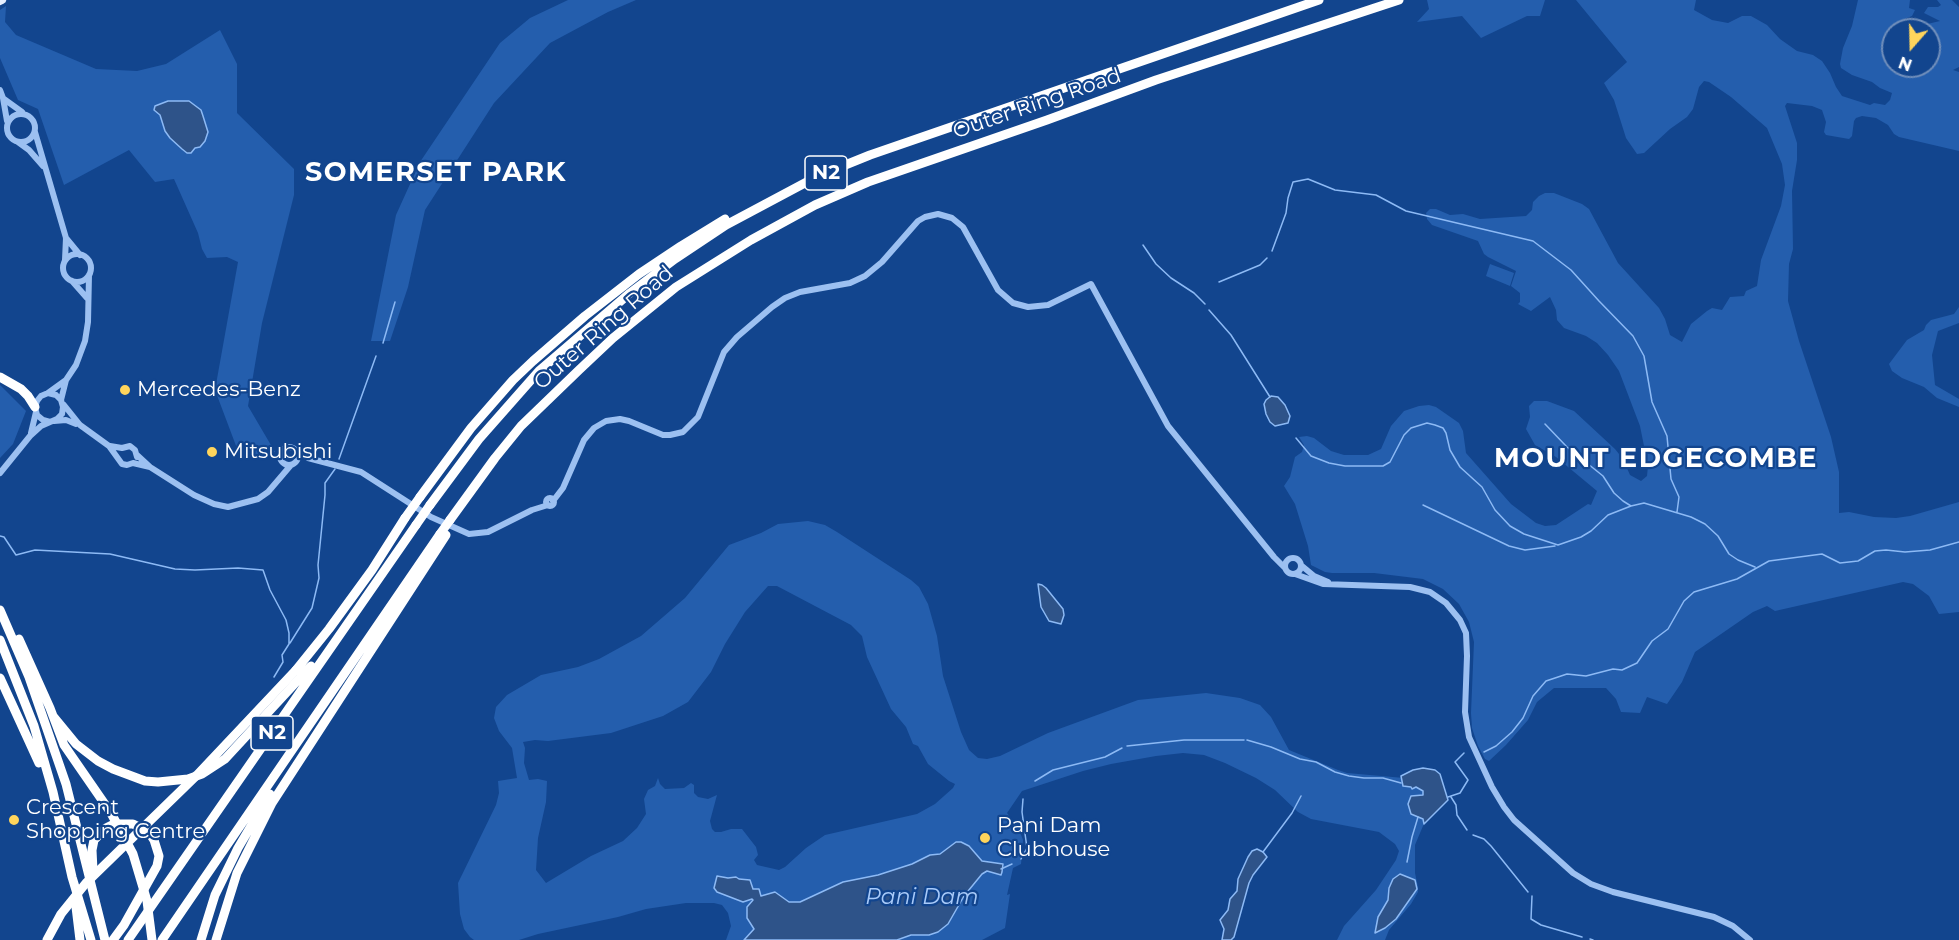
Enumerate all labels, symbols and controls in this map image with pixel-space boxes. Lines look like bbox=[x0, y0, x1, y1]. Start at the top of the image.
north arrow bbox=[1881, 18, 1941, 78]
text: N bbox=[1896, 52, 1915, 75]
street label: Outer Ring Road bbox=[950, 63, 1124, 145]
road number: N2 bbox=[805, 156, 847, 190]
district label: SOMERSET PARK bbox=[305, 157, 567, 189]
street label: Outer Ring Road bbox=[529, 261, 679, 395]
place label: Mercedes-Benz bbox=[137, 377, 301, 403]
marker: Mercedes-Benz bbox=[118, 383, 132, 397]
place label: Mitsubishi bbox=[224, 439, 332, 465]
district label: MOUNT EDGECOMBE bbox=[1494, 443, 1818, 475]
marker: Mitsubishi bbox=[205, 445, 219, 459]
road number: N2 bbox=[251, 716, 293, 750]
place label: Crescent Shopping Centre bbox=[26, 795, 205, 845]
marker: Crescent Shopping Centre bbox=[7, 813, 21, 827]
place label: Pani Dam Clubhouse bbox=[997, 813, 1110, 863]
marker: Pani Dam Clubhouse bbox=[978, 831, 992, 845]
water label: Pani Dam bbox=[865, 885, 979, 911]

